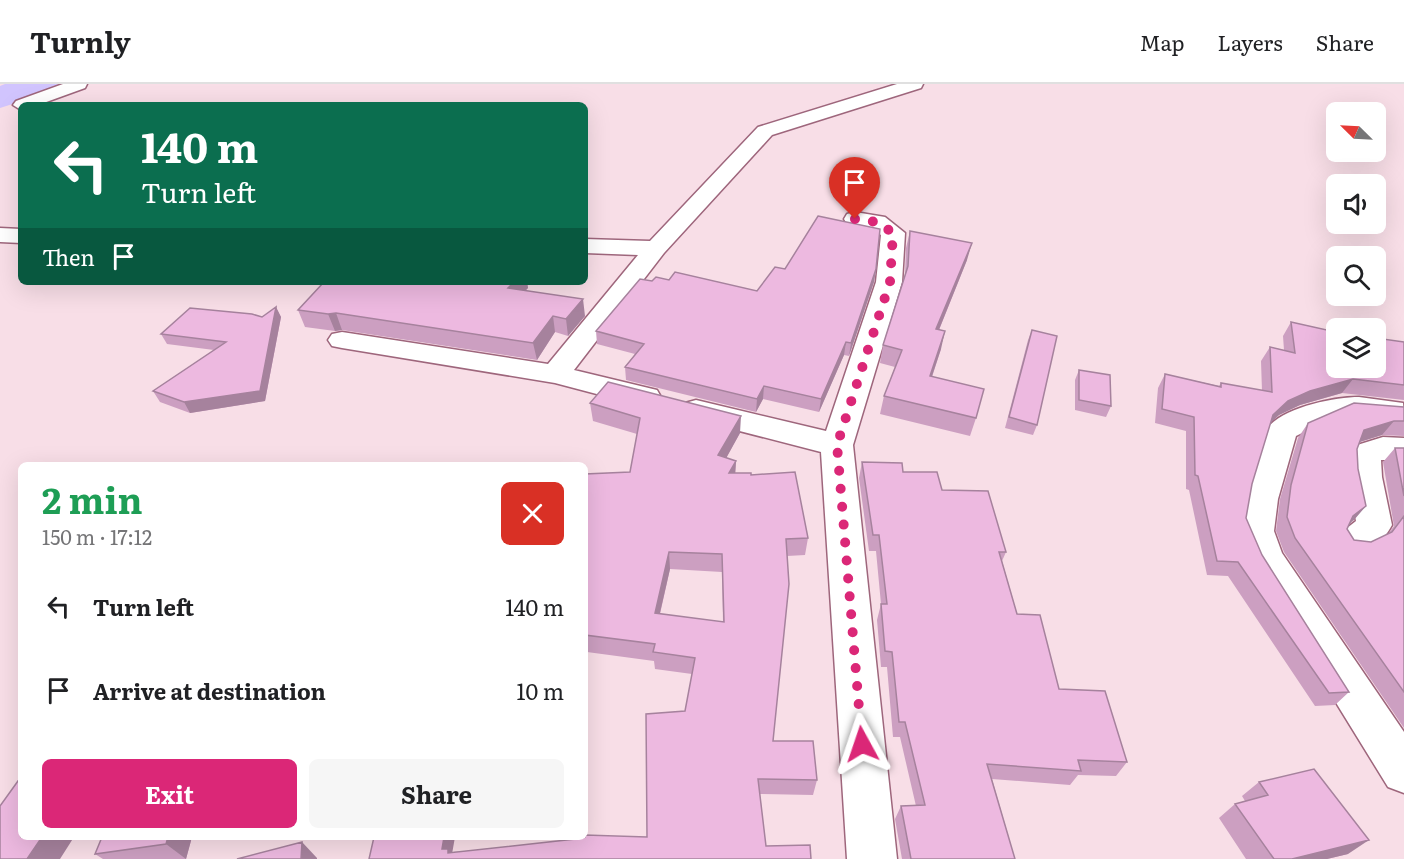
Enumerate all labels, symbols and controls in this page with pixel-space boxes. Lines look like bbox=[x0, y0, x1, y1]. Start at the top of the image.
text: Turnly bbox=[30, 20, 131, 62]
text: Map bbox=[1140, 26, 1185, 57]
text: Layers bbox=[1218, 26, 1283, 57]
text: Share bbox=[1316, 26, 1374, 57]
north arrow bbox=[1326, 102, 1386, 162]
map controls bbox=[1326, 102, 1386, 378]
text: 140 m bbox=[141, 114, 258, 176]
icon: left bbox=[42, 126, 120, 204]
pin bbox=[829, 157, 880, 219]
icon: arrive bbox=[838, 166, 871, 199]
text: Turn left bbox=[141, 171, 256, 211]
button: sound bbox=[1326, 174, 1386, 234]
text: Then bbox=[42, 240, 95, 273]
icon: arrive bbox=[107, 240, 140, 273]
button: search bbox=[1326, 246, 1386, 306]
button: layers bbox=[1326, 318, 1386, 378]
text: 2 min bbox=[42, 472, 143, 525]
button: close bbox=[501, 482, 564, 545]
text: 150 m · 17:12 bbox=[42, 521, 152, 551]
icon: left bbox=[42, 590, 75, 623]
text: Turn left bbox=[93, 590, 194, 623]
text: 140 m bbox=[505, 590, 564, 623]
icon: arrive bbox=[42, 674, 75, 707]
text: Arrive at destination bbox=[93, 674, 326, 707]
text: 10 m bbox=[517, 674, 564, 707]
position arrow bbox=[830, 712, 894, 776]
button: Exit bbox=[42, 759, 297, 828]
button: Share bbox=[309, 759, 564, 828]

